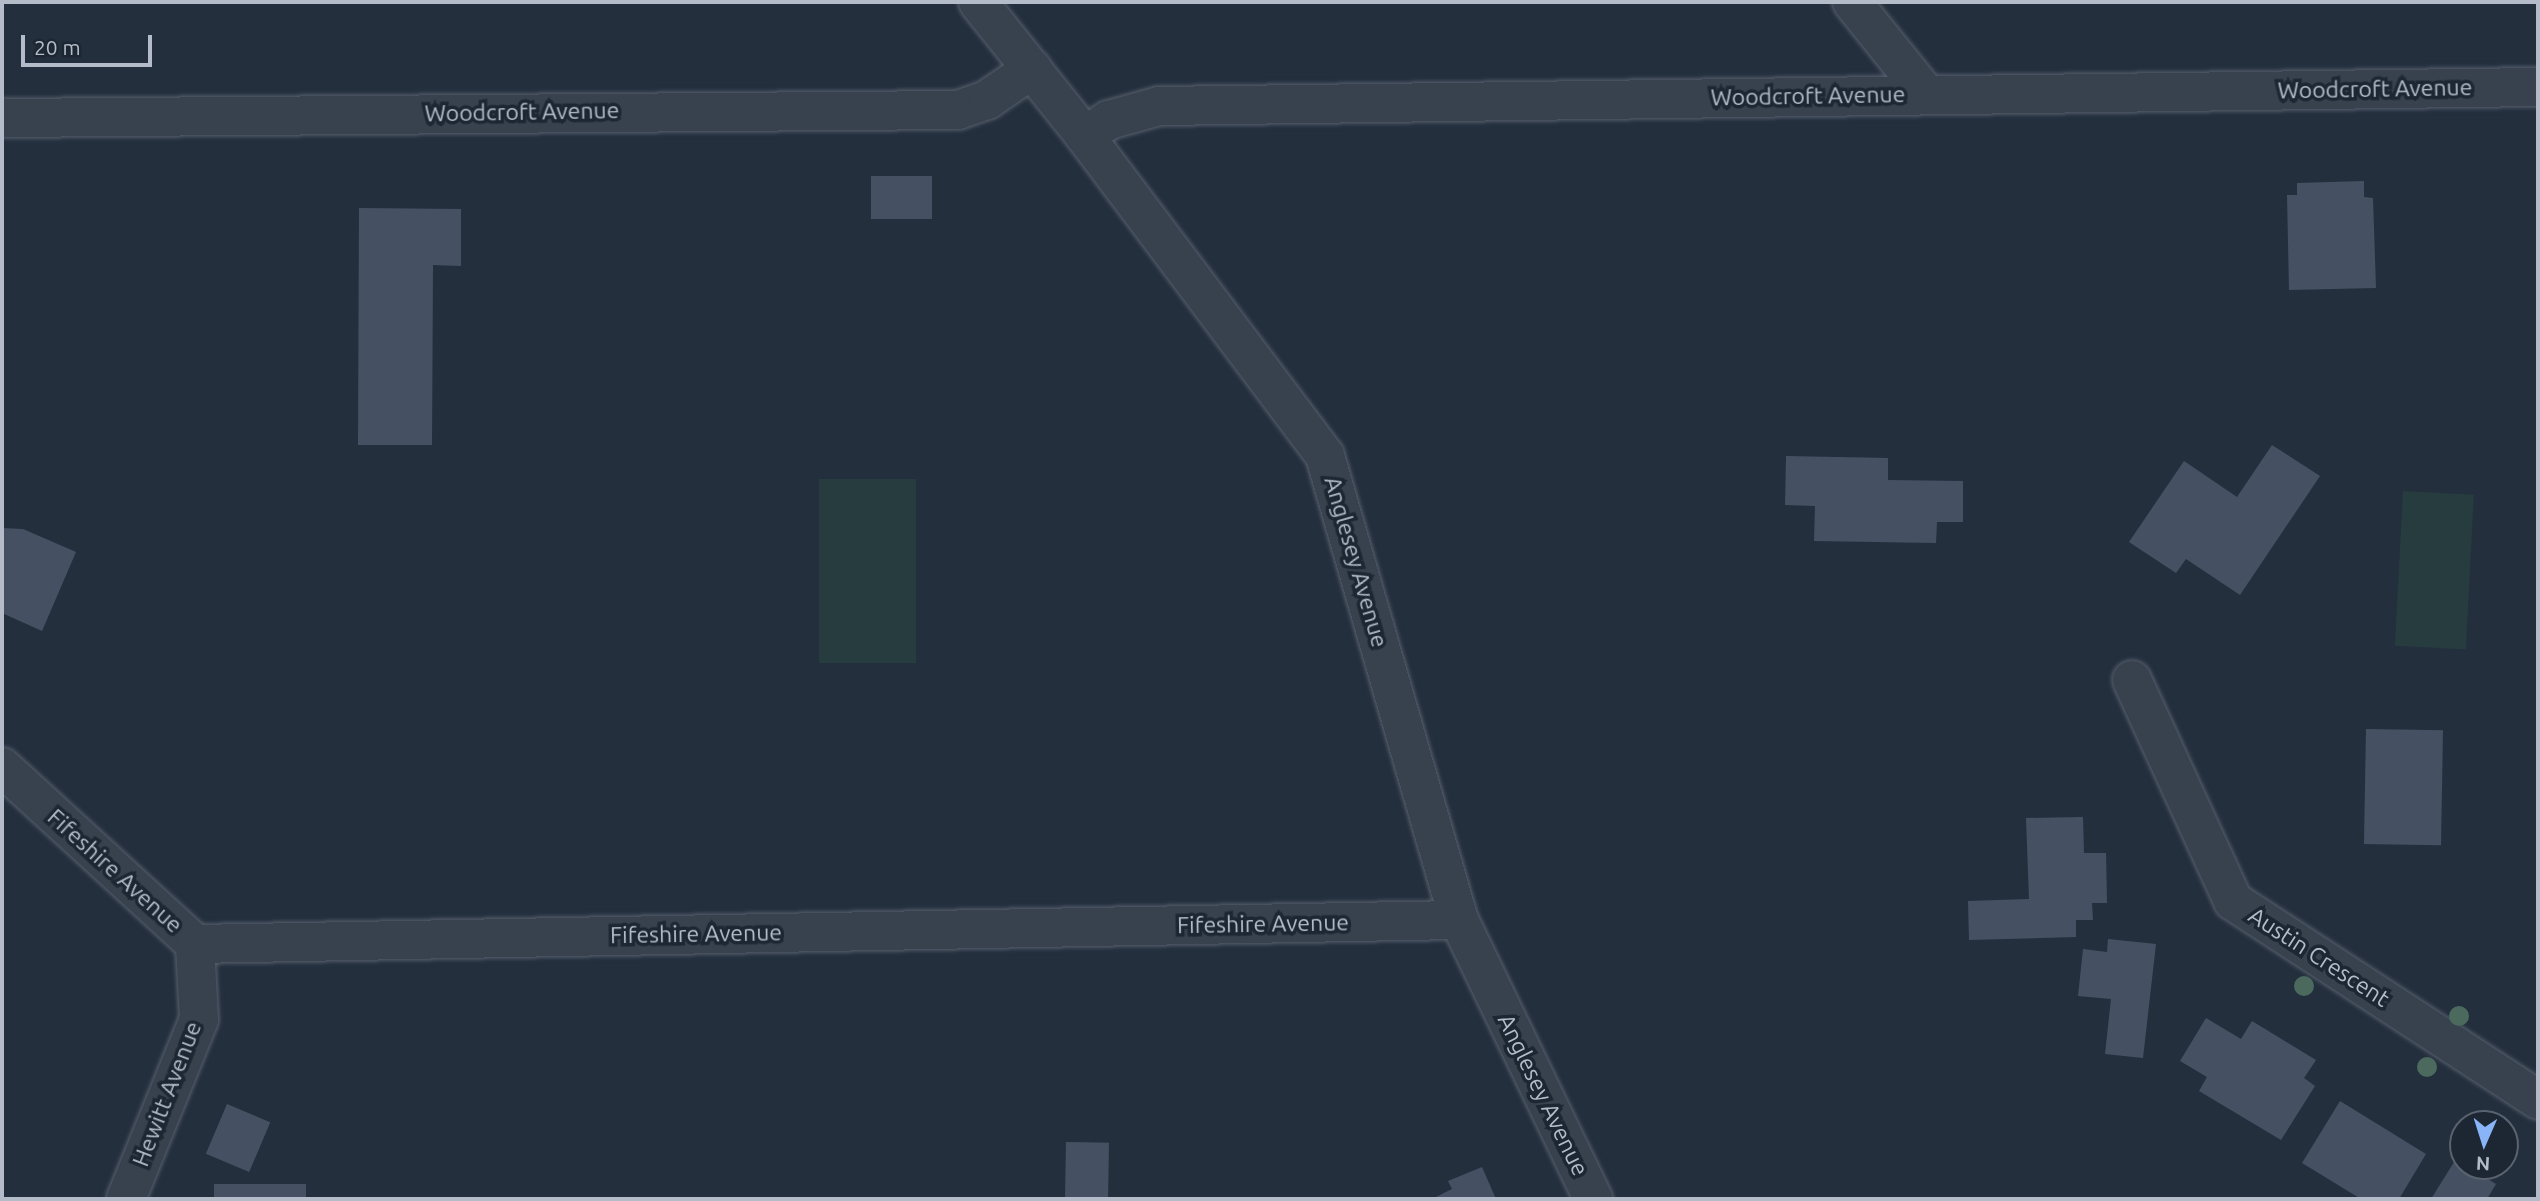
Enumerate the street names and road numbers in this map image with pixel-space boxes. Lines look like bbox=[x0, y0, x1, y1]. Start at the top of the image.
street label: Woodcroft Avenue bbox=[2277, 74, 2473, 104]
street label: Woodcroft Avenue bbox=[1710, 81, 1906, 111]
street label: Woodcroft Avenue bbox=[424, 97, 620, 127]
street label: Anglesey Avenue bbox=[1318, 473, 1394, 651]
street label: Fifeshire Avenue bbox=[42, 803, 188, 939]
street label: Austin Crescent bbox=[2244, 901, 2394, 1013]
street label: Fifeshire Avenue bbox=[1177, 909, 1349, 939]
street label: Fifeshire Avenue bbox=[610, 919, 782, 949]
street label: Anglesey Avenue bbox=[1492, 1010, 1594, 1180]
street label: Hewitt Avenue bbox=[127, 1018, 207, 1170]

